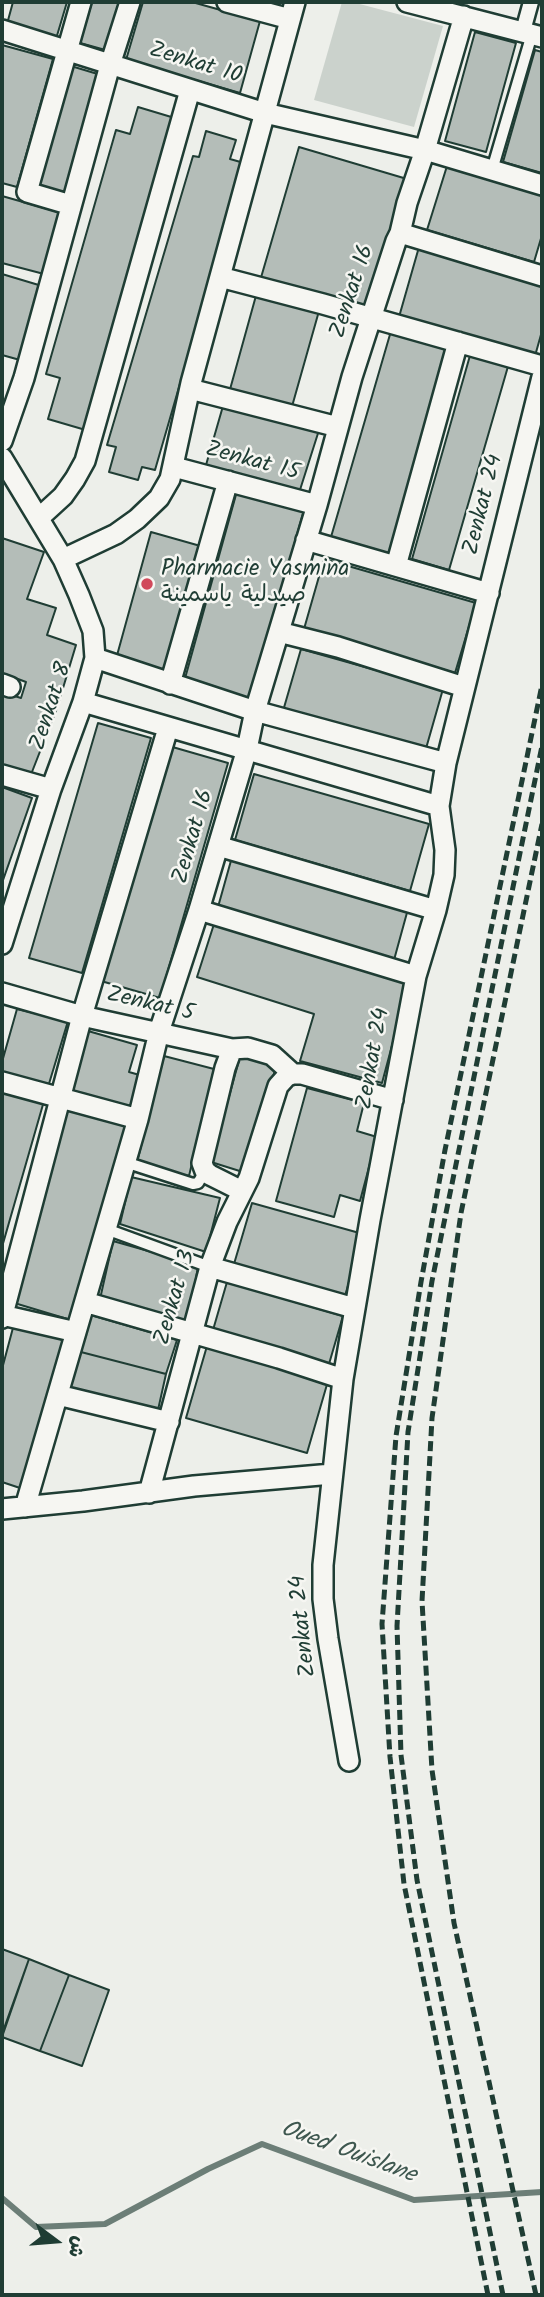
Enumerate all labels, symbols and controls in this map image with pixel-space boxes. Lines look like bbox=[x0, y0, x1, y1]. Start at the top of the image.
street label: Zenkat 10 bbox=[145, 38, 245, 92]
street label: Zenkat 16 bbox=[326, 242, 382, 342]
street label: Zenkat 15 bbox=[202, 437, 302, 489]
street label: Zenkat 24 bbox=[459, 452, 511, 558]
place label: Pharmacie Yasmina صيدلية ياسمينة bbox=[161, 557, 349, 611]
marker: Pharmacie Yasmina صيدلية ياسمينة bbox=[139, 576, 155, 592]
street label: Zenkat 8 bbox=[26, 660, 80, 754]
street label: Zenkat 16 bbox=[168, 787, 222, 887]
street label: Zenkat 5 bbox=[104, 983, 196, 1029]
street label: Zenkat 24 bbox=[353, 1006, 397, 1112]
street label: Zenkat 13 bbox=[150, 1248, 204, 1348]
street label: Zenkat 24 bbox=[286, 1574, 324, 1678]
water label: Oued Ouislane bbox=[277, 2116, 419, 2192]
north arrow bbox=[21, 2206, 91, 2276]
text: ش bbox=[59, 2233, 93, 2261]

